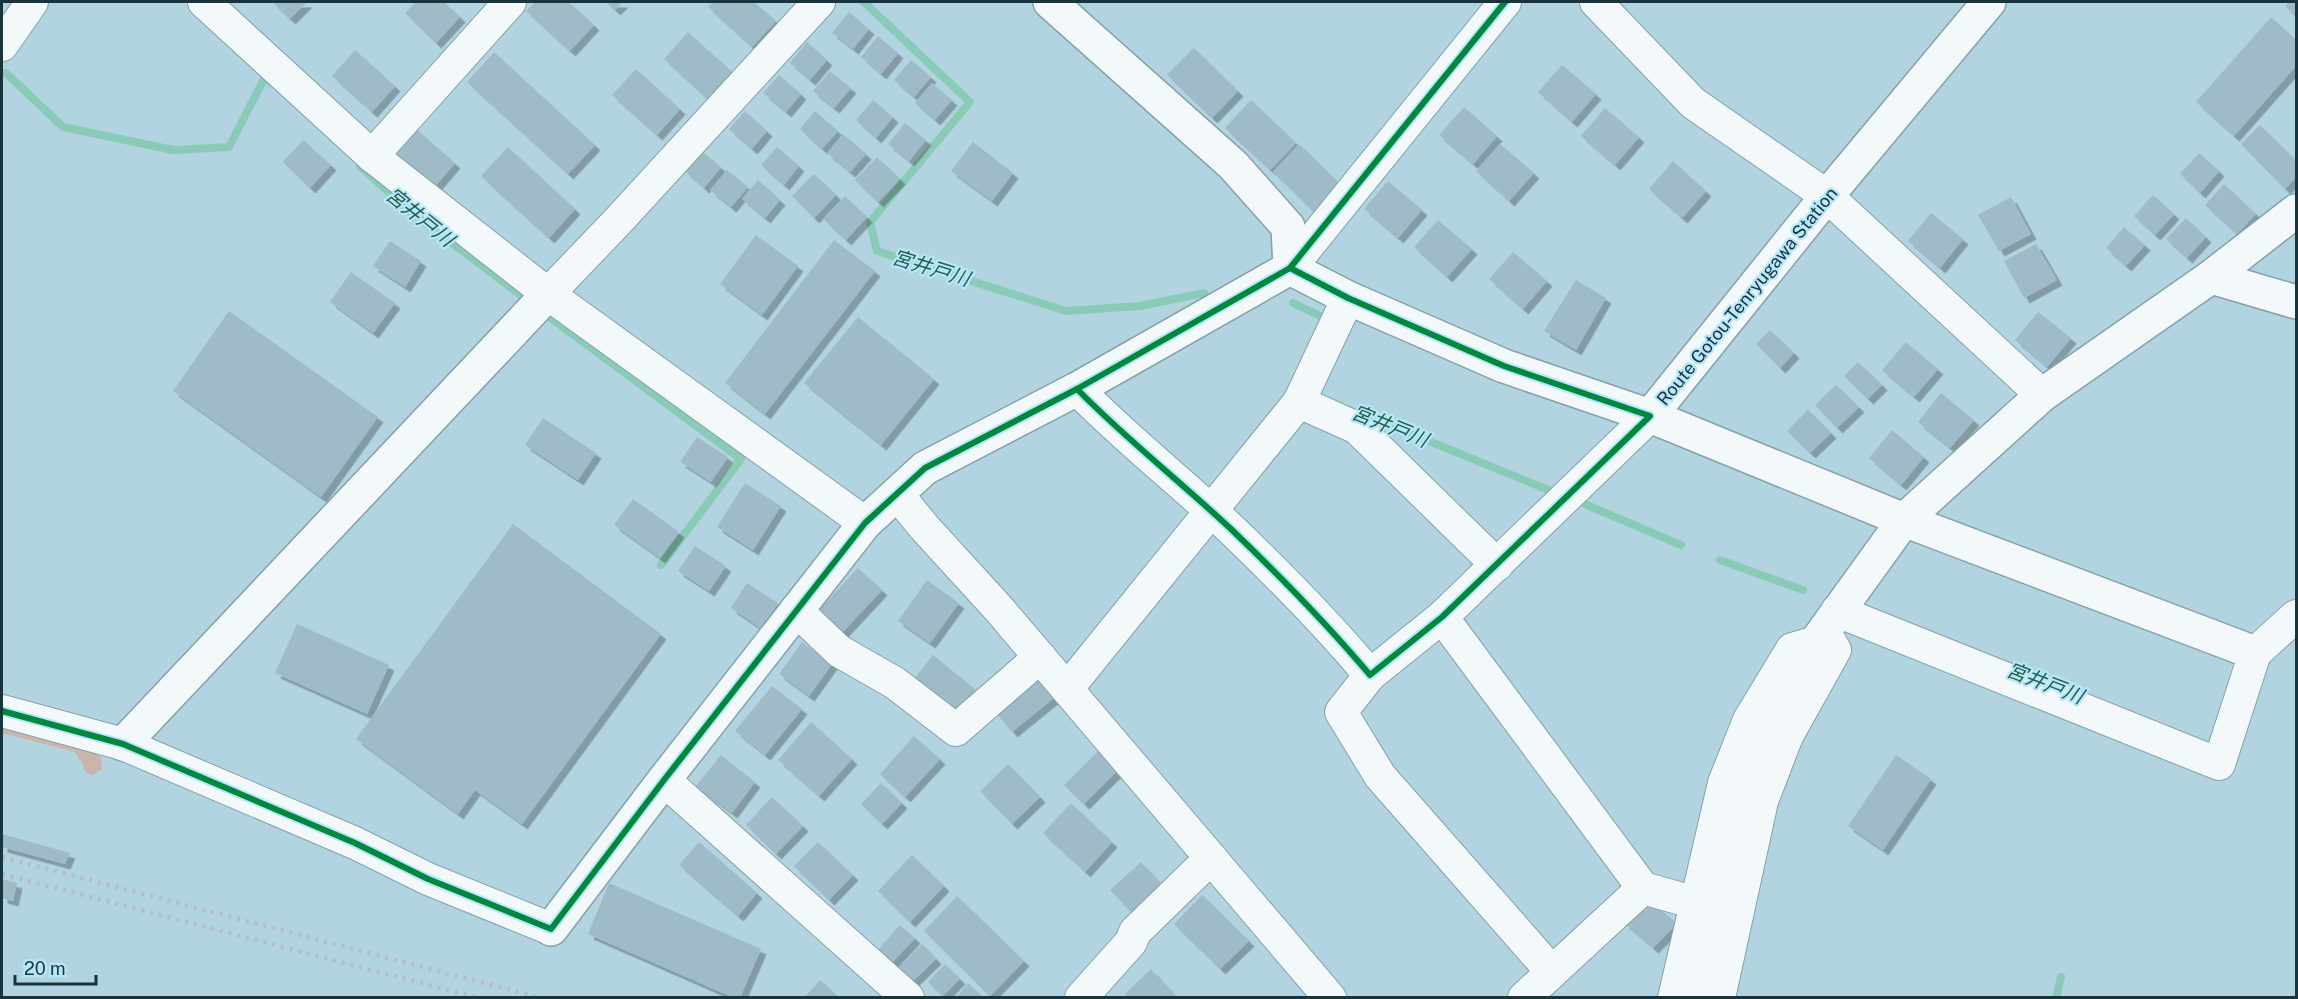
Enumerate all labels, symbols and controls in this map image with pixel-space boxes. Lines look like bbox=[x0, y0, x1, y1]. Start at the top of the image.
water label: 宮井戸川 bbox=[381, 183, 460, 253]
street label: Route Gotou-Tenryugawa Station bbox=[1652, 183, 1842, 409]
water label: 宮井戸川 bbox=[889, 245, 975, 292]
water label: 宮井戸川 bbox=[1348, 400, 1433, 453]
water label: 宮井戸川 bbox=[2003, 657, 2089, 709]
scale bar bbox=[15, 948, 96, 986]
text: 20 m bbox=[24, 958, 66, 979]

